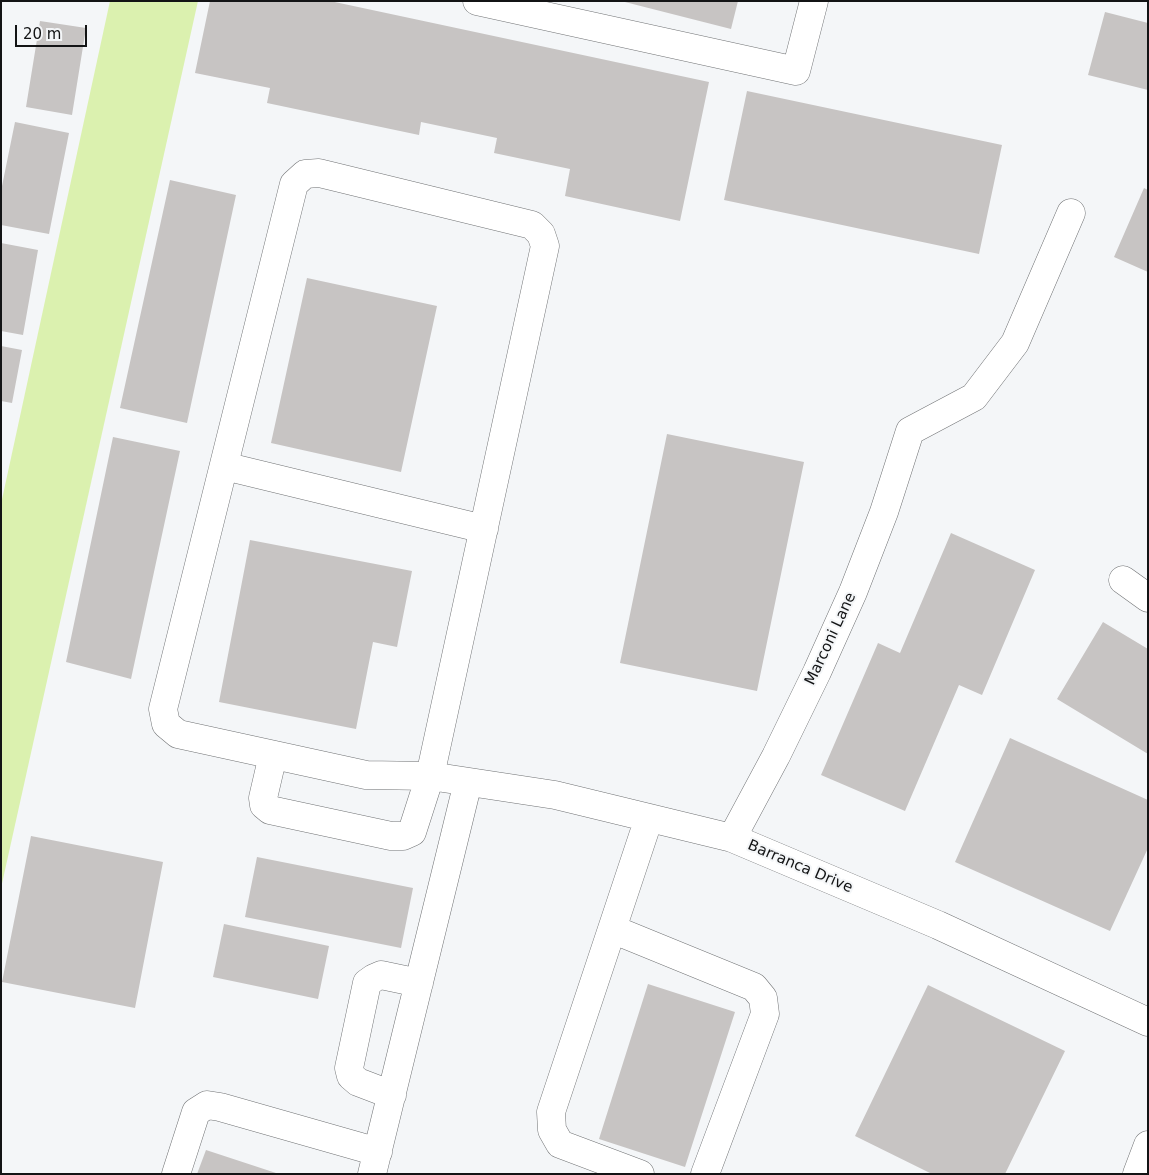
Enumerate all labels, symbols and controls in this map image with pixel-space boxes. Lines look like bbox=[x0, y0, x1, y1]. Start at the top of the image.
scale bar bbox=[18, 15, 90, 47]
text: 20 m bbox=[23, 25, 61, 43]
street label: Marconi Lane bbox=[802, 590, 860, 688]
street label: Barranca Drive bbox=[745, 837, 855, 897]

